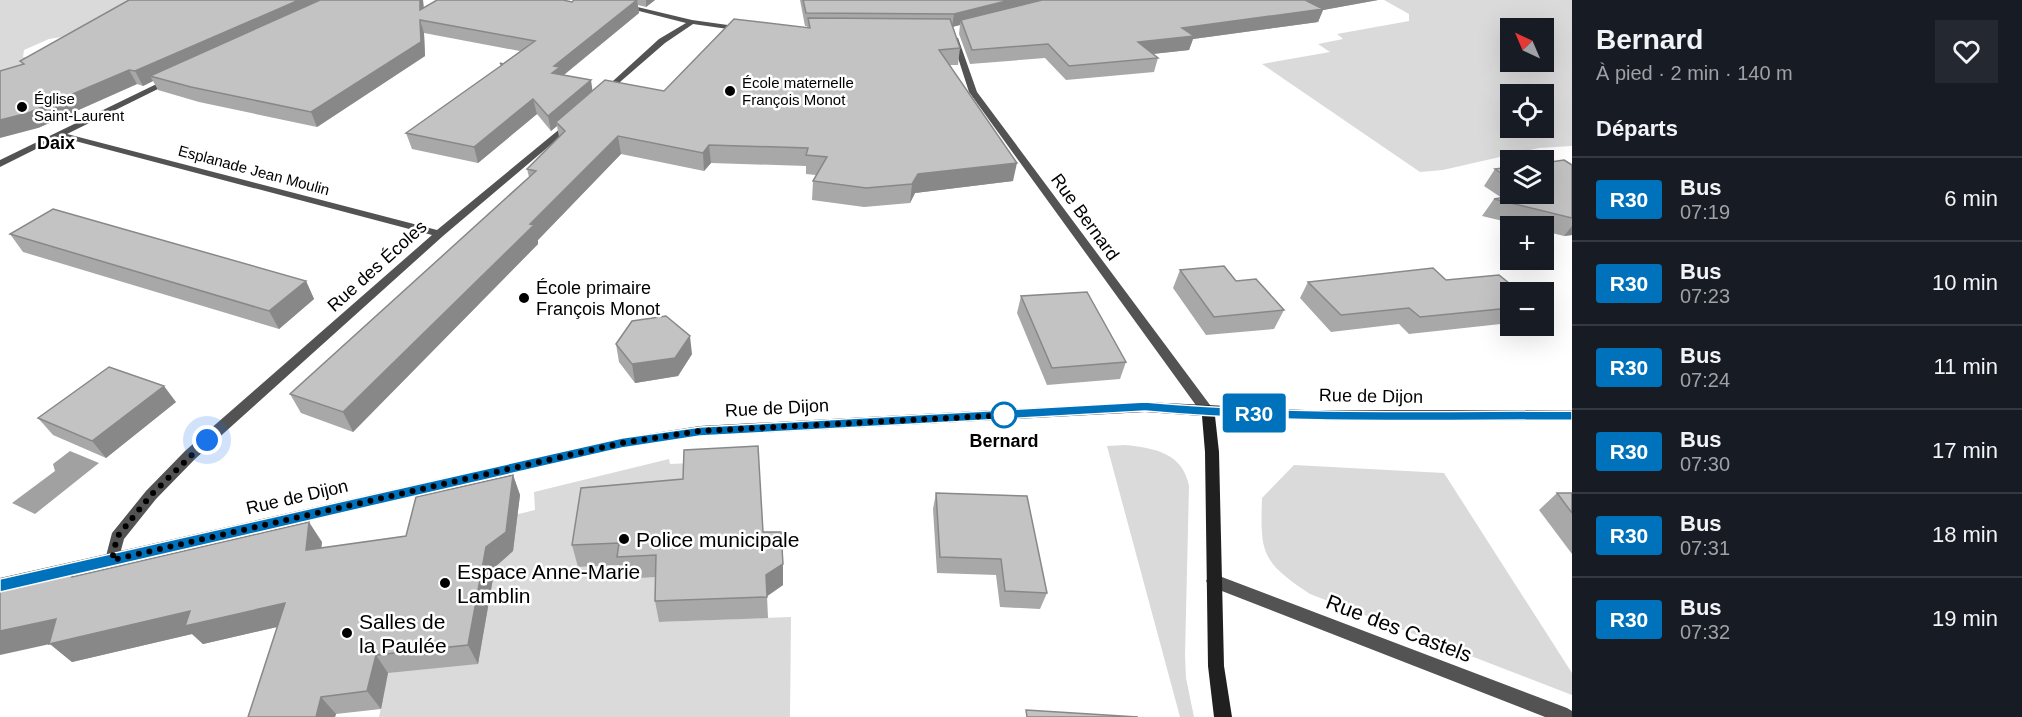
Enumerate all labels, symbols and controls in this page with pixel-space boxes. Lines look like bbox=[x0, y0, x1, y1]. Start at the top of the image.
north arrow bbox=[1500, 18, 1554, 72]
map controls bbox=[1500, 18, 1554, 336]
button: heart bbox=[1935, 20, 1998, 83]
text: Bernard bbox=[1596, 24, 1703, 55]
text: À pied · 2 min · 140 m bbox=[1596, 62, 1793, 84]
place label: École maternelle François Monot bbox=[742, 74, 854, 108]
marker: École maternelle François Monot bbox=[723, 84, 737, 98]
button: locate bbox=[1500, 84, 1554, 138]
place label: Église Saint-Laurent bbox=[34, 90, 125, 124]
marker: Église Saint-Laurent bbox=[15, 100, 29, 114]
text: Départs bbox=[1596, 116, 1678, 141]
district label: Daix bbox=[37, 133, 75, 153]
street label: Esplanade Jean Moulin bbox=[176, 142, 332, 198]
button: layers bbox=[1500, 150, 1554, 204]
street label: Rue Bernard bbox=[1047, 170, 1123, 264]
text: Bus bbox=[1680, 175, 1722, 200]
text: 6 min bbox=[1944, 186, 1998, 211]
text: R30 bbox=[1610, 188, 1648, 211]
text: 07:19 bbox=[1680, 201, 1730, 223]
street label: Rue des Écoles bbox=[323, 216, 431, 316]
button: + bbox=[1500, 216, 1554, 270]
text: Bus bbox=[1680, 259, 1722, 284]
text: 10 min bbox=[1932, 270, 1998, 295]
text: R30 bbox=[1610, 272, 1648, 295]
place label: École primaire François Monot bbox=[536, 278, 660, 319]
button: − bbox=[1500, 282, 1554, 336]
text: 07:23 bbox=[1680, 285, 1730, 307]
marker: École primaire François Monot bbox=[517, 291, 531, 305]
text: Bus bbox=[1680, 343, 1722, 368]
text: 11 min bbox=[1934, 354, 1998, 379]
text: R30 bbox=[1610, 356, 1648, 379]
text: 07:24 bbox=[1680, 369, 1730, 391]
street label: Rue de Dijon bbox=[1319, 385, 1423, 407]
line badge: R30 bbox=[1220, 394, 1288, 432]
street label: Rue de Dijon bbox=[725, 395, 829, 421]
marker: Bernard bbox=[991, 402, 1017, 428]
text: R30 bbox=[1235, 402, 1273, 425]
your location bbox=[192, 425, 222, 455]
text: Bus bbox=[1680, 427, 1722, 452]
place label: Bernard bbox=[969, 431, 1039, 451]
text: 17 min bbox=[1932, 438, 1998, 463]
text: R30 bbox=[1610, 440, 1648, 463]
text: 07:30 bbox=[1680, 453, 1730, 475]
street label: Rue de Dijon bbox=[244, 476, 350, 518]
text: Bus bbox=[1680, 511, 1722, 536]
text: 18 min bbox=[1932, 522, 1998, 547]
text: R30 bbox=[1610, 524, 1648, 547]
place label: Police municipale bbox=[636, 528, 799, 551]
marker: Police municipale bbox=[617, 532, 631, 546]
text: 07:31 bbox=[1680, 537, 1730, 559]
place label: Espace Anne-Marie Lamblin bbox=[457, 560, 640, 607]
marker: Espace Anne-Marie Lamblin bbox=[438, 576, 452, 590]
street label: Rue des Castels bbox=[1323, 590, 1475, 666]
text: Bus bbox=[1680, 595, 1722, 620]
text: 19 min bbox=[1932, 606, 1998, 631]
text: R30 bbox=[1610, 608, 1648, 631]
place label: Salles de la Paulée bbox=[359, 610, 447, 657]
text: 07:32 bbox=[1680, 621, 1730, 643]
marker: Salles de la Paulée bbox=[340, 626, 354, 640]

